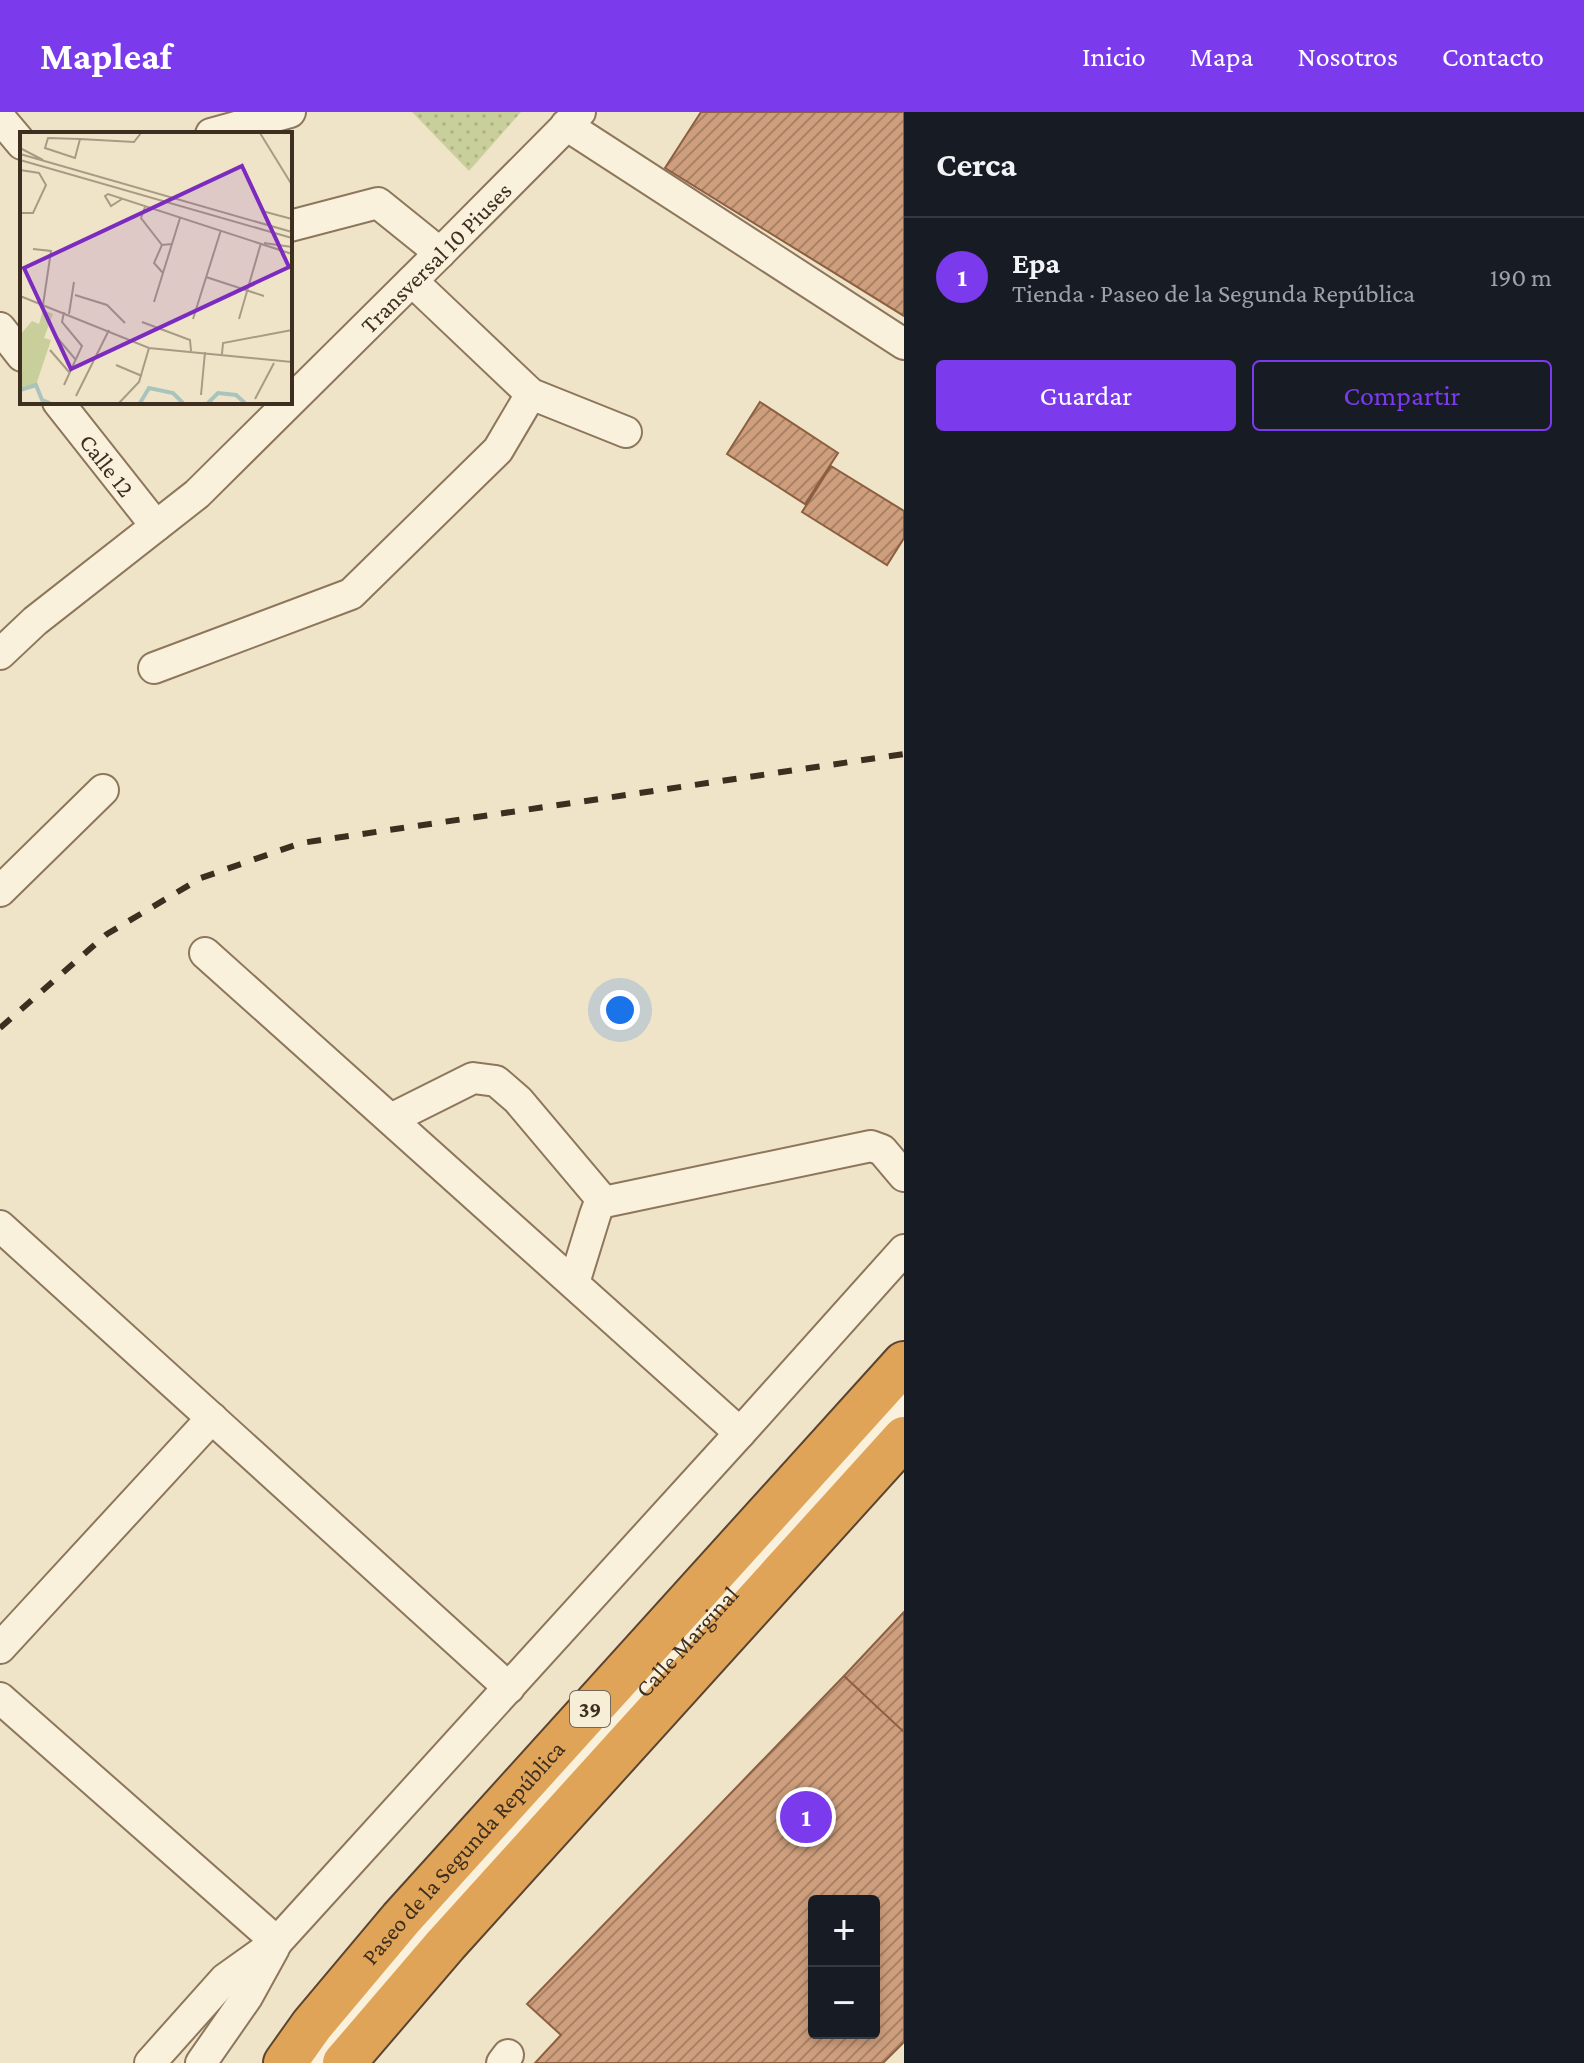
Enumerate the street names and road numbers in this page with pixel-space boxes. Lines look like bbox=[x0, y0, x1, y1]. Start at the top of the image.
street label: Transversal 10 Piuses bbox=[354, 176, 516, 338]
street label: Calle 12 bbox=[75, 428, 141, 501]
street label: Calle Marginal bbox=[629, 1580, 743, 1702]
road number: 39 bbox=[570, 1691, 610, 1727]
street label: Paseo de la Segunda República bbox=[356, 1735, 570, 1969]

